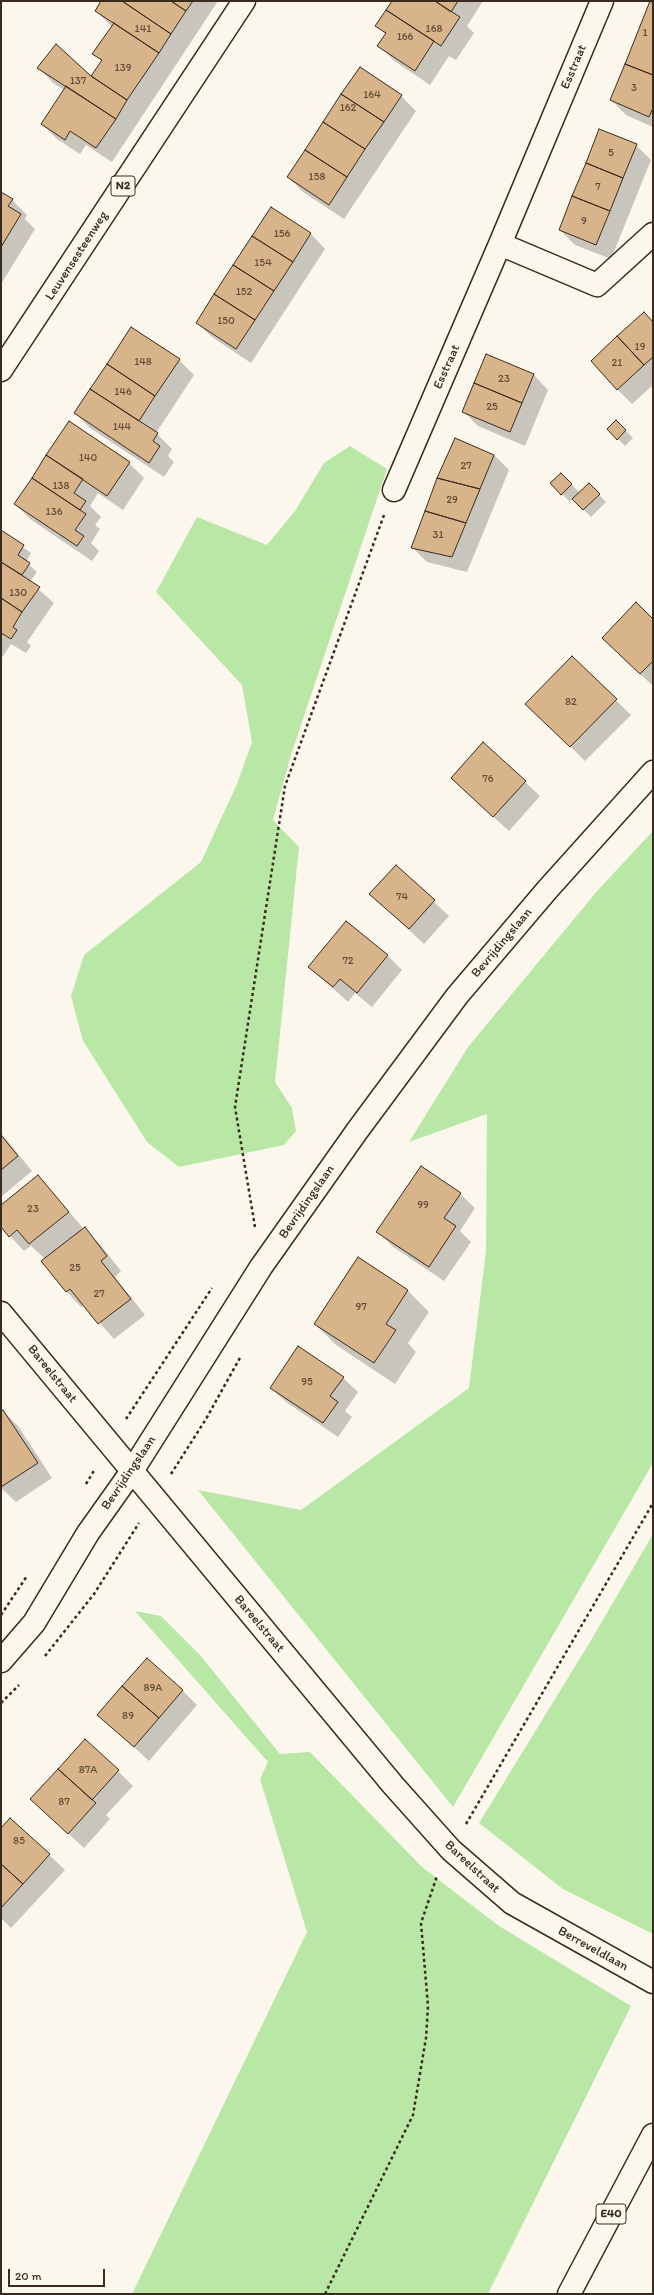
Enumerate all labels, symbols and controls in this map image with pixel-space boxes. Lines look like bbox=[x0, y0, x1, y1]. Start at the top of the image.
house number: 141 bbox=[135, 22, 151, 36]
house number: 168 bbox=[426, 22, 442, 36]
house number: 1 bbox=[642, 26, 648, 40]
house number: 166 bbox=[397, 30, 413, 44]
street label: Esstraat bbox=[558, 42, 590, 92]
house number: 139 bbox=[115, 61, 131, 75]
house number: 137 bbox=[70, 74, 86, 88]
house number: 3 bbox=[631, 81, 637, 95]
house number: 164 bbox=[363, 88, 381, 102]
house number: 162 bbox=[340, 101, 356, 115]
house number: 5 bbox=[608, 146, 614, 160]
house number: 158 bbox=[309, 170, 325, 184]
road number: N2 bbox=[111, 176, 135, 196]
house number: 7 bbox=[595, 180, 601, 194]
street label: Leuvensesteenweg bbox=[42, 208, 112, 304]
house number: 9 bbox=[581, 214, 587, 228]
house number: 156 bbox=[274, 227, 290, 241]
house number: 154 bbox=[254, 256, 272, 270]
house number: 152 bbox=[236, 285, 252, 299]
house number: 150 bbox=[217, 314, 235, 328]
house number: 19 bbox=[635, 340, 645, 354]
street label: Esstraat bbox=[430, 342, 464, 392]
house number: 148 bbox=[134, 355, 152, 369]
house number: 21 bbox=[612, 356, 622, 370]
house number: 23 bbox=[498, 372, 510, 386]
house number: 146 bbox=[114, 385, 132, 399]
house number: 25 bbox=[486, 400, 498, 414]
house number: 144 bbox=[113, 420, 131, 434]
house number: 140 bbox=[79, 451, 97, 465]
house number: 27 bbox=[460, 459, 472, 473]
house number: 138 bbox=[52, 479, 70, 493]
house number: 29 bbox=[446, 493, 458, 507]
house number: 136 bbox=[46, 505, 62, 519]
house number: 31 bbox=[432, 528, 444, 542]
house number: 130 bbox=[9, 586, 27, 600]
house number: 82 bbox=[565, 695, 577, 709]
house number: 76 bbox=[482, 772, 494, 786]
house number: 74 bbox=[396, 890, 408, 904]
street label: Bevrijdingslaan bbox=[468, 905, 536, 981]
house number: 72 bbox=[342, 954, 354, 968]
street label: Bevrijdingslaan bbox=[276, 1162, 338, 1242]
house number: 99 bbox=[417, 1198, 429, 1212]
house number: 23 bbox=[27, 1202, 39, 1216]
house number: 25 bbox=[69, 1261, 81, 1275]
house number: 27 bbox=[93, 1287, 105, 1301]
house number: 97 bbox=[355, 1300, 367, 1314]
street label: Bareelstraat bbox=[24, 1342, 80, 1406]
house number: 95 bbox=[301, 1375, 313, 1389]
street label: Bevrijdingslaan bbox=[98, 1433, 160, 1513]
street label: Bareelstraat bbox=[230, 1592, 288, 1656]
house number: 89A bbox=[144, 1681, 162, 1695]
house number: 89 bbox=[122, 1709, 134, 1723]
house number: 87A bbox=[79, 1763, 97, 1777]
house number: 87 bbox=[58, 1795, 70, 1809]
house number: 85 bbox=[13, 1834, 25, 1848]
street label: Bareelstraat bbox=[441, 1837, 503, 1897]
street label: Berreveldlaan bbox=[555, 1923, 631, 1975]
road number: E40 bbox=[596, 2204, 626, 2224]
scale bar bbox=[10, 2261, 107, 2287]
text: 20 m bbox=[15, 2269, 42, 2283]

